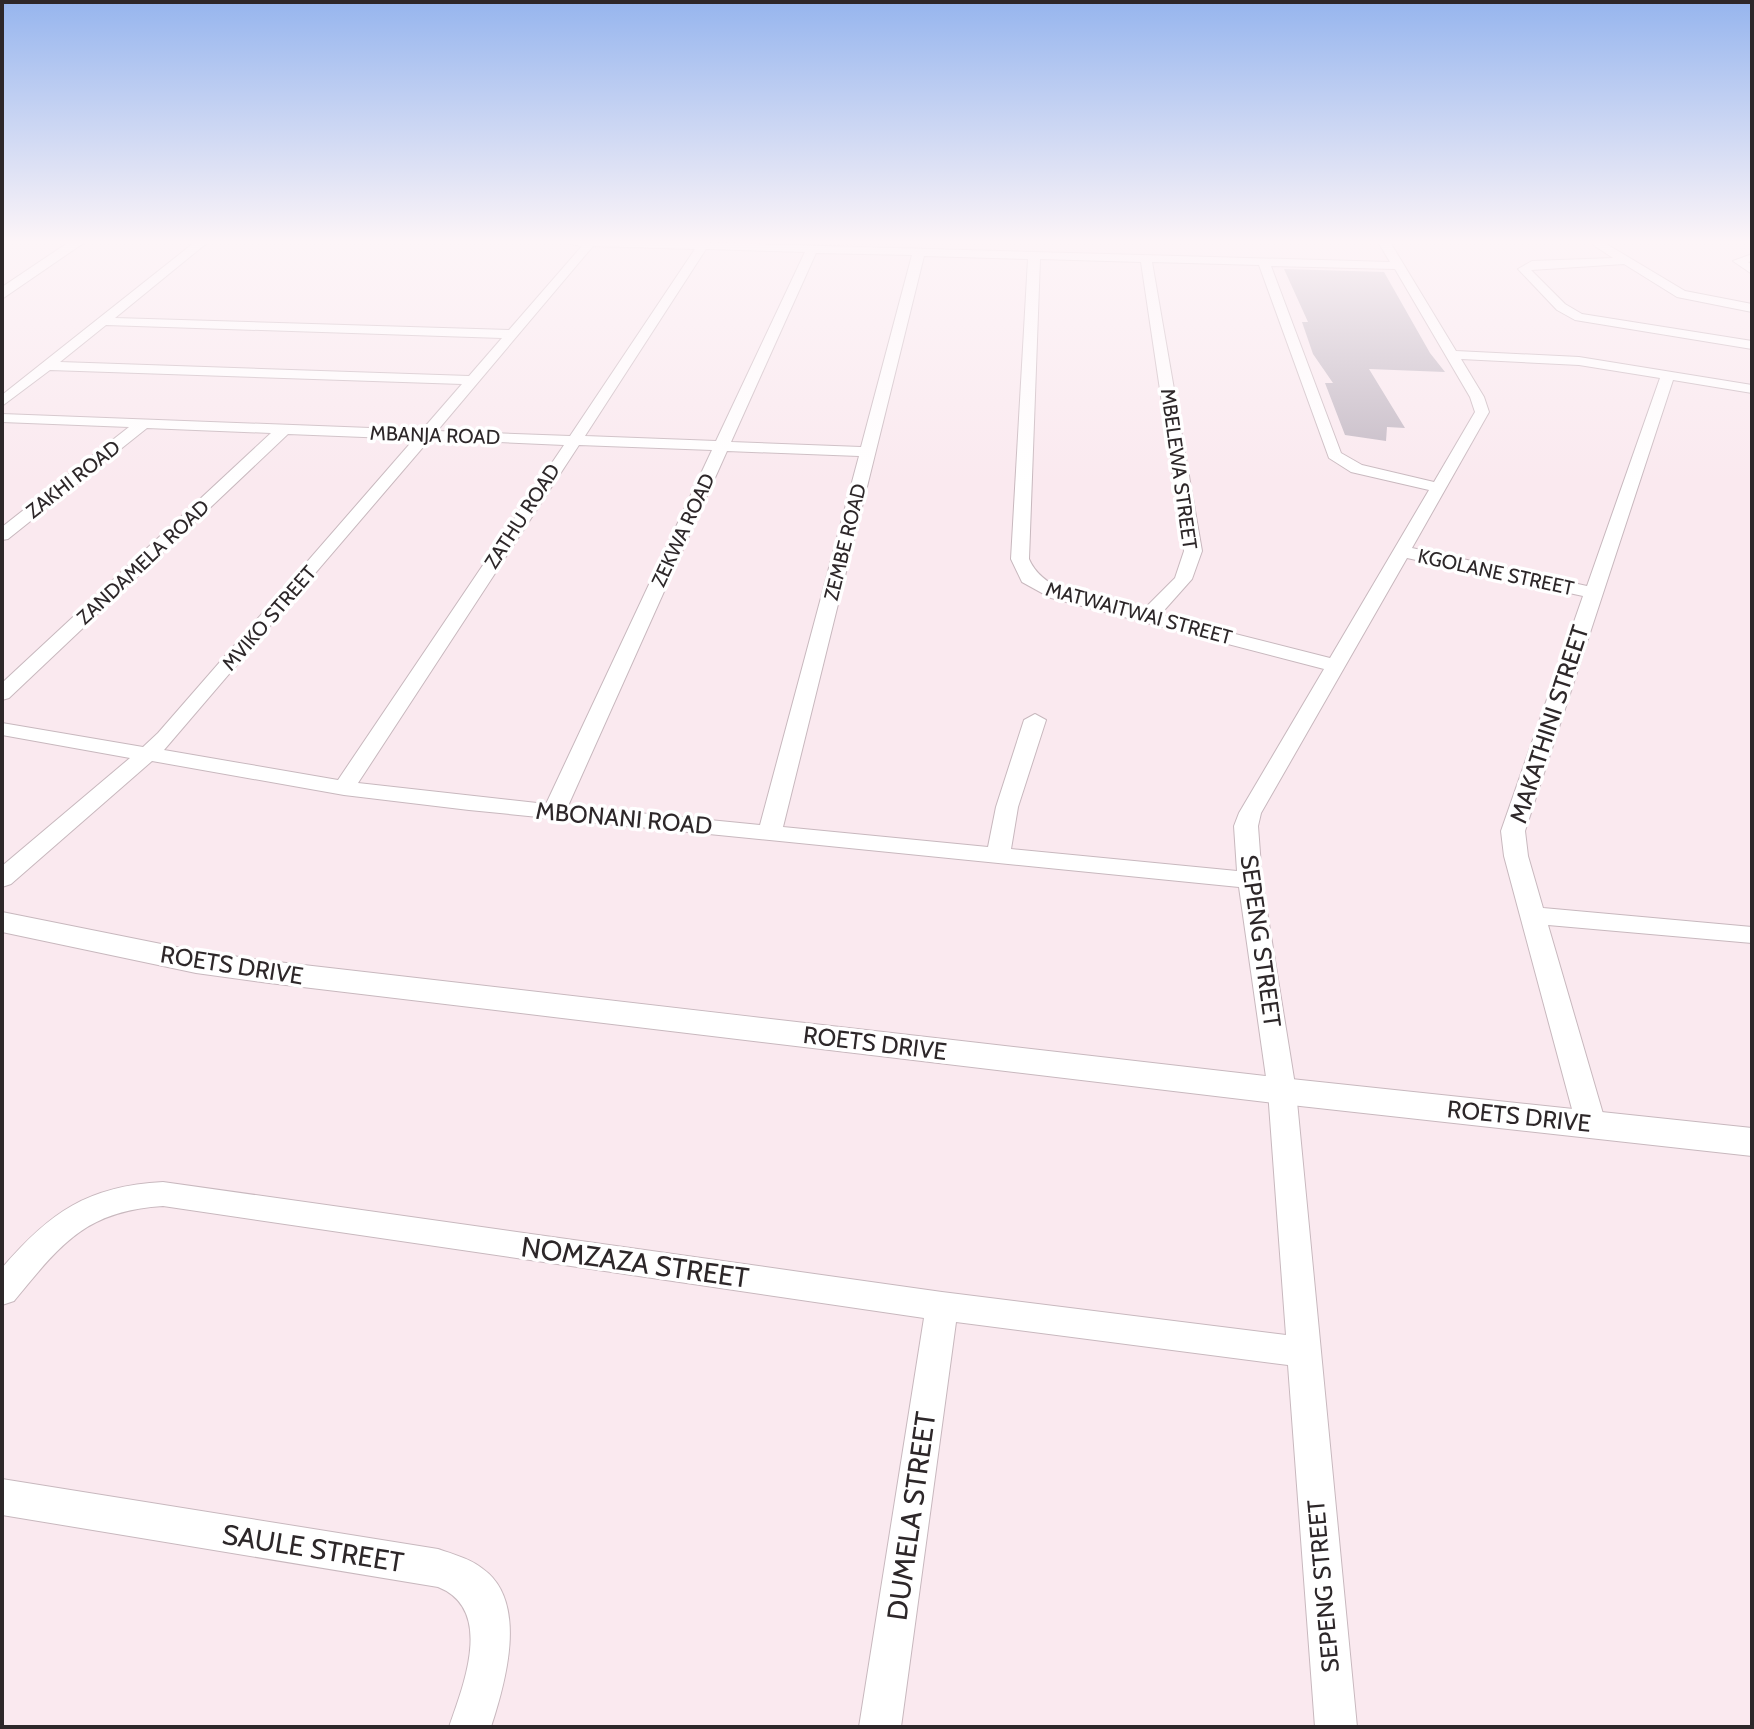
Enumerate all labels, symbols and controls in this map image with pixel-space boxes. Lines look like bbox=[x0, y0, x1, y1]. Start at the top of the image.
street label: MBELEWA STREET bbox=[1156, 387, 1202, 551]
street label: MBANJA ROAD bbox=[369, 421, 501, 449]
street label: ZAKHI ROAD bbox=[21, 435, 125, 523]
street label: ZATHU ROAD bbox=[479, 459, 565, 573]
street label: ZEKWA ROAD bbox=[646, 469, 720, 591]
street label: ZEMBE ROAD bbox=[819, 481, 871, 603]
street label: ZANDAMELA ROAD bbox=[72, 495, 214, 629]
street label: KGOLANE STREET bbox=[1416, 544, 1576, 600]
street label: MVIKO STREET bbox=[217, 560, 321, 675]
street label: MATWAITWAI STREET bbox=[1043, 577, 1235, 649]
street label: MAKATHINI STREET bbox=[1503, 621, 1595, 827]
street label: MBONANI ROAD bbox=[534, 796, 714, 840]
street label: SEPENG STREET bbox=[1235, 853, 1287, 1029]
street label: ROETS DRIVE bbox=[158, 939, 306, 991]
street label: ROETS DRIVE bbox=[802, 1020, 948, 1066]
street label: ROETS DRIVE bbox=[1446, 1094, 1592, 1138]
street label: NOMZAZA STREET bbox=[519, 1229, 751, 1295]
street label: DUMELA STREET bbox=[880, 1409, 942, 1622]
street label: SEPENG STREET bbox=[1301, 1498, 1345, 1674]
street label: SAULE STREET bbox=[220, 1517, 406, 1579]

